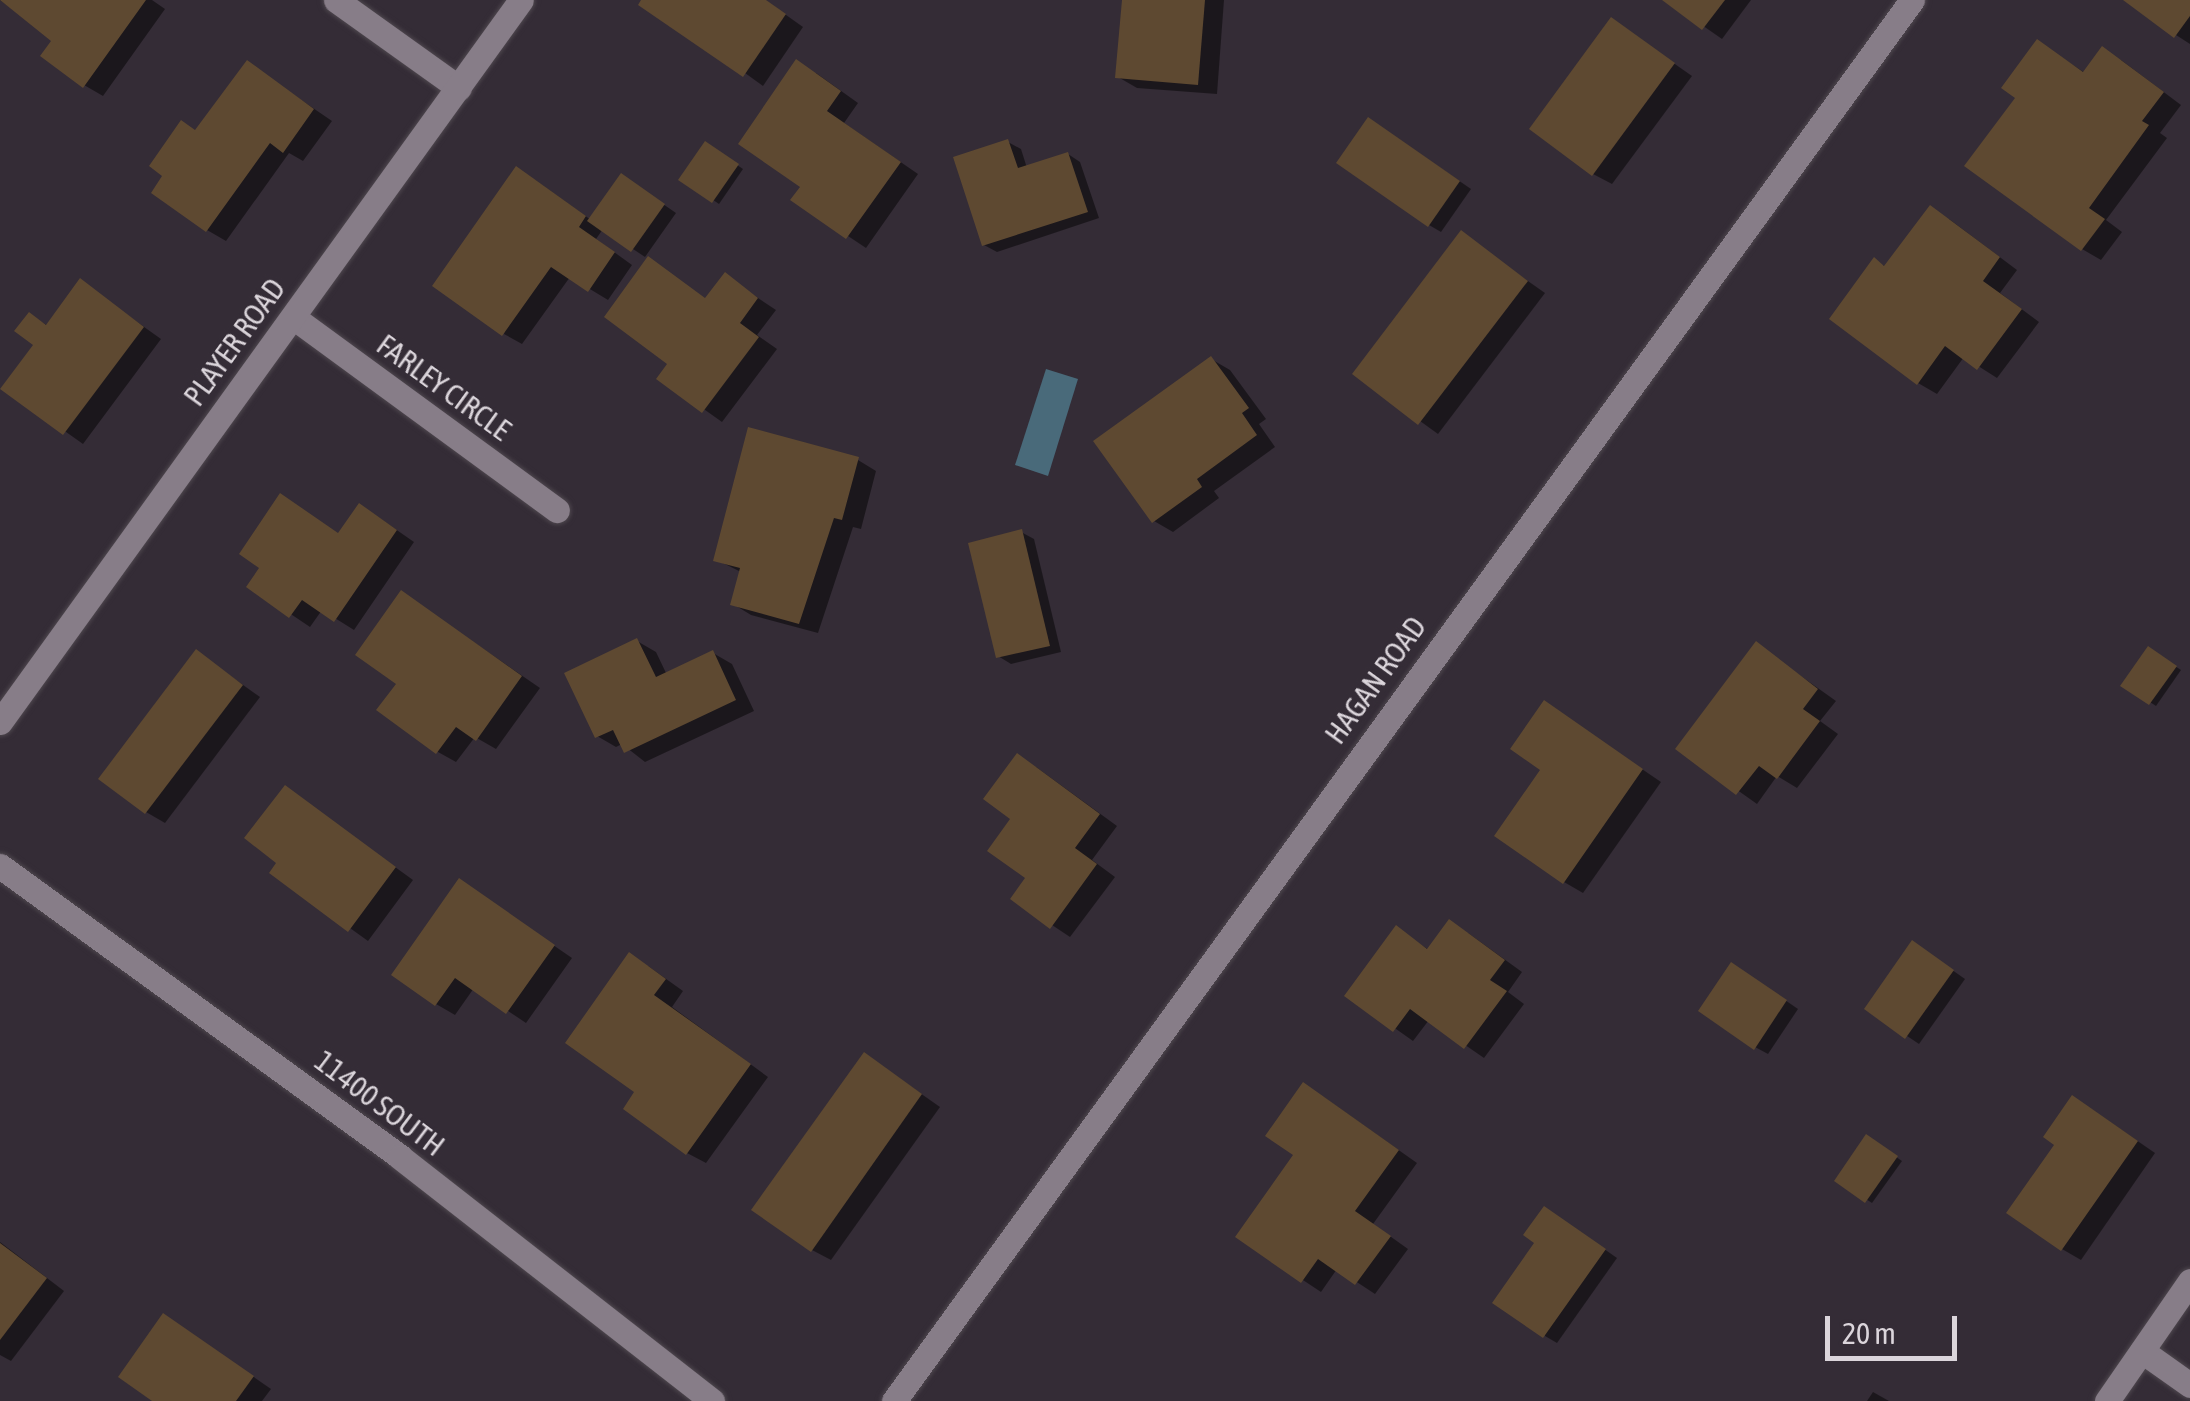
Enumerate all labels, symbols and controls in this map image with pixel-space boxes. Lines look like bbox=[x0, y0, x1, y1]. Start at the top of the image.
street label: PLAYER ROAD bbox=[176, 271, 292, 413]
street label: FARLEY CIRCLE bbox=[370, 326, 518, 448]
street label: HAGAN ROAD bbox=[1317, 609, 1433, 751]
street label: 11400 SOUTH bbox=[308, 1043, 452, 1163]
scale bar bbox=[1830, 1296, 1962, 1358]
text: 20 m bbox=[1842, 1316, 1896, 1350]

